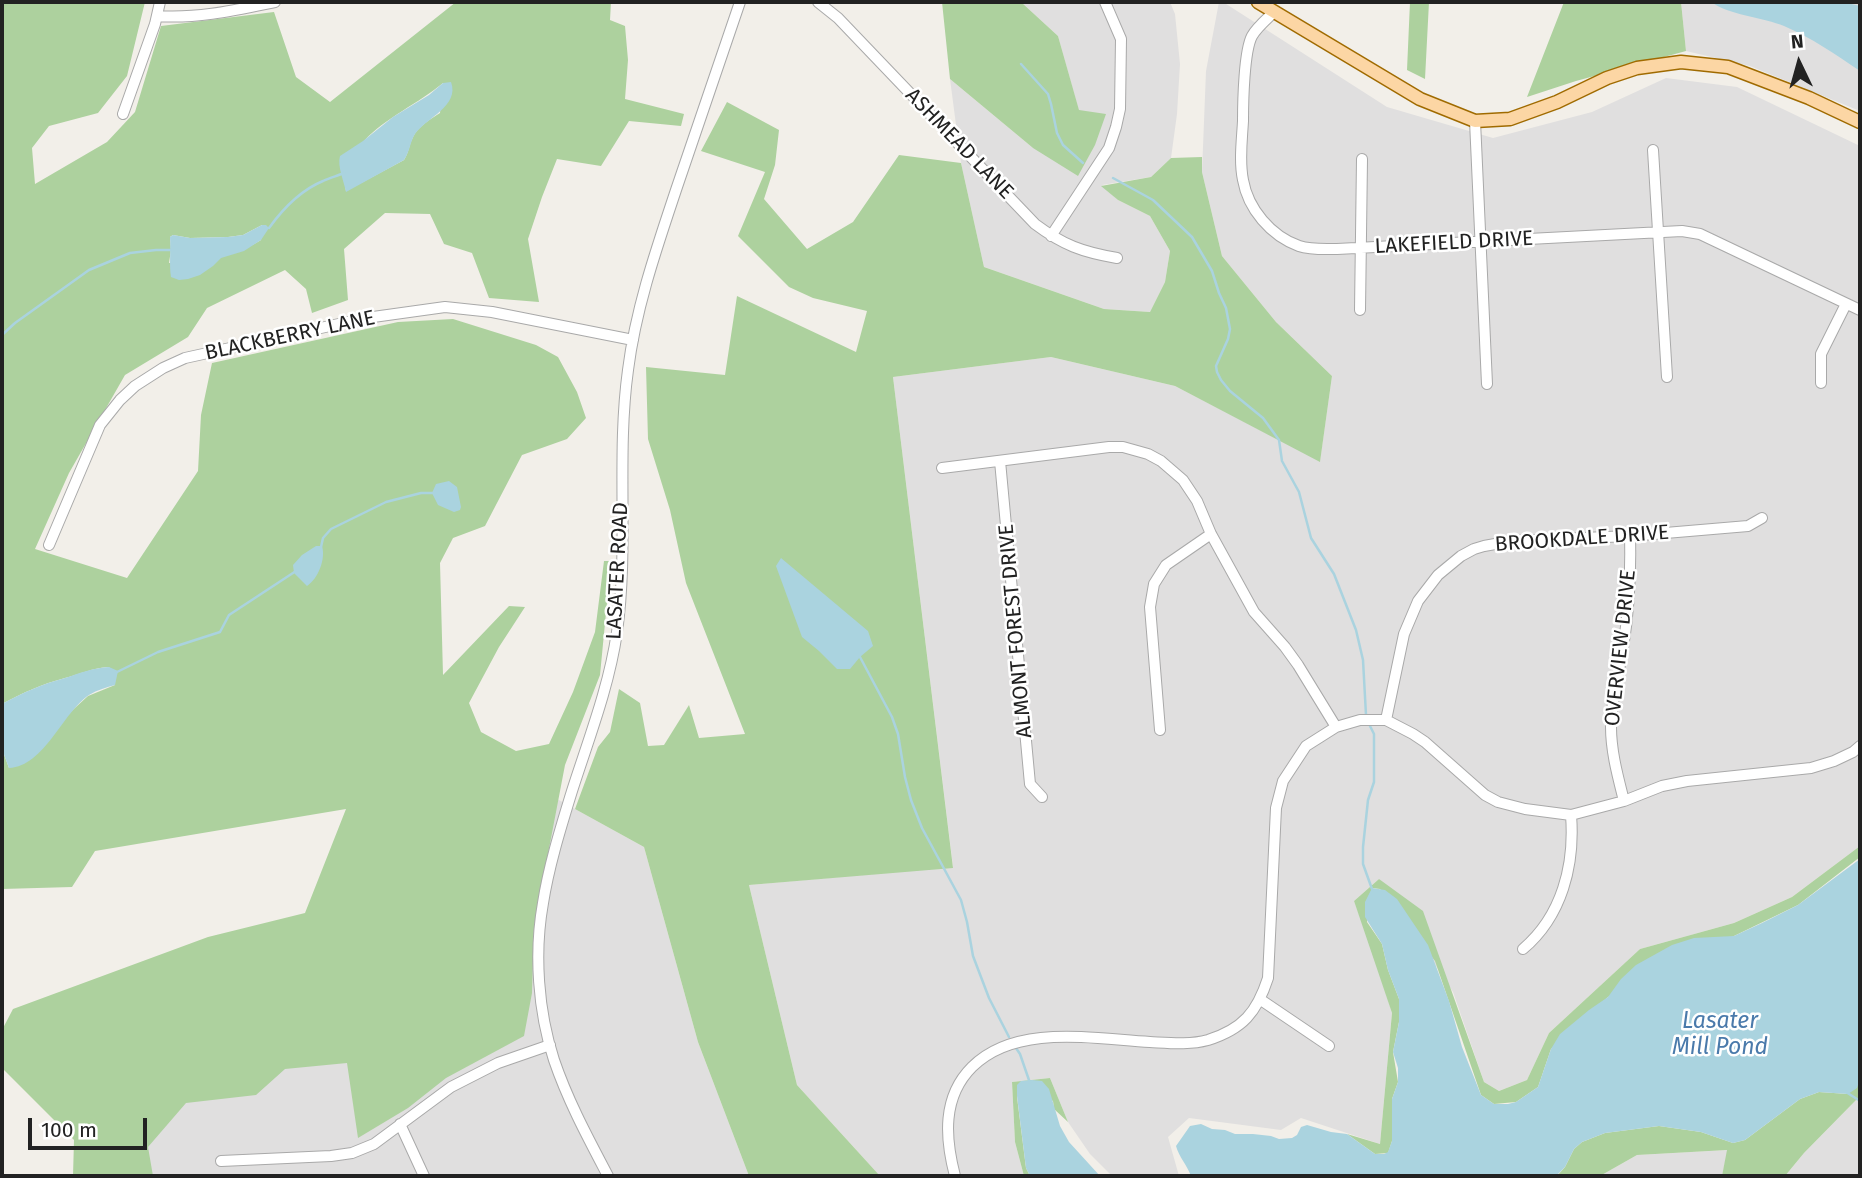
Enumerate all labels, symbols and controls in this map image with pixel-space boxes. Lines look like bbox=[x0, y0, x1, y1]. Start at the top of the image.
north arrow bbox=[1764, 28, 1834, 98]
text: N bbox=[1790, 30, 1804, 54]
street label: ASHMEAD LANE bbox=[900, 83, 1018, 205]
street label: LAKEFIELD DRIVE bbox=[1374, 226, 1534, 260]
street label: BLACKBERRY LANE bbox=[203, 306, 377, 366]
street label: LASATER ROAD bbox=[602, 502, 634, 640]
street label: BROOKDALE DRIVE bbox=[1494, 520, 1670, 558]
street label: ALMONT FOREST DRIVE bbox=[994, 523, 1038, 739]
street label: OVERVIEW DRIVE bbox=[1600, 568, 1642, 728]
water label: Lasater Mill Pond bbox=[1672, 1008, 1768, 1062]
scale bar bbox=[32, 1104, 150, 1148]
text: 100 m bbox=[41, 1117, 97, 1143]

